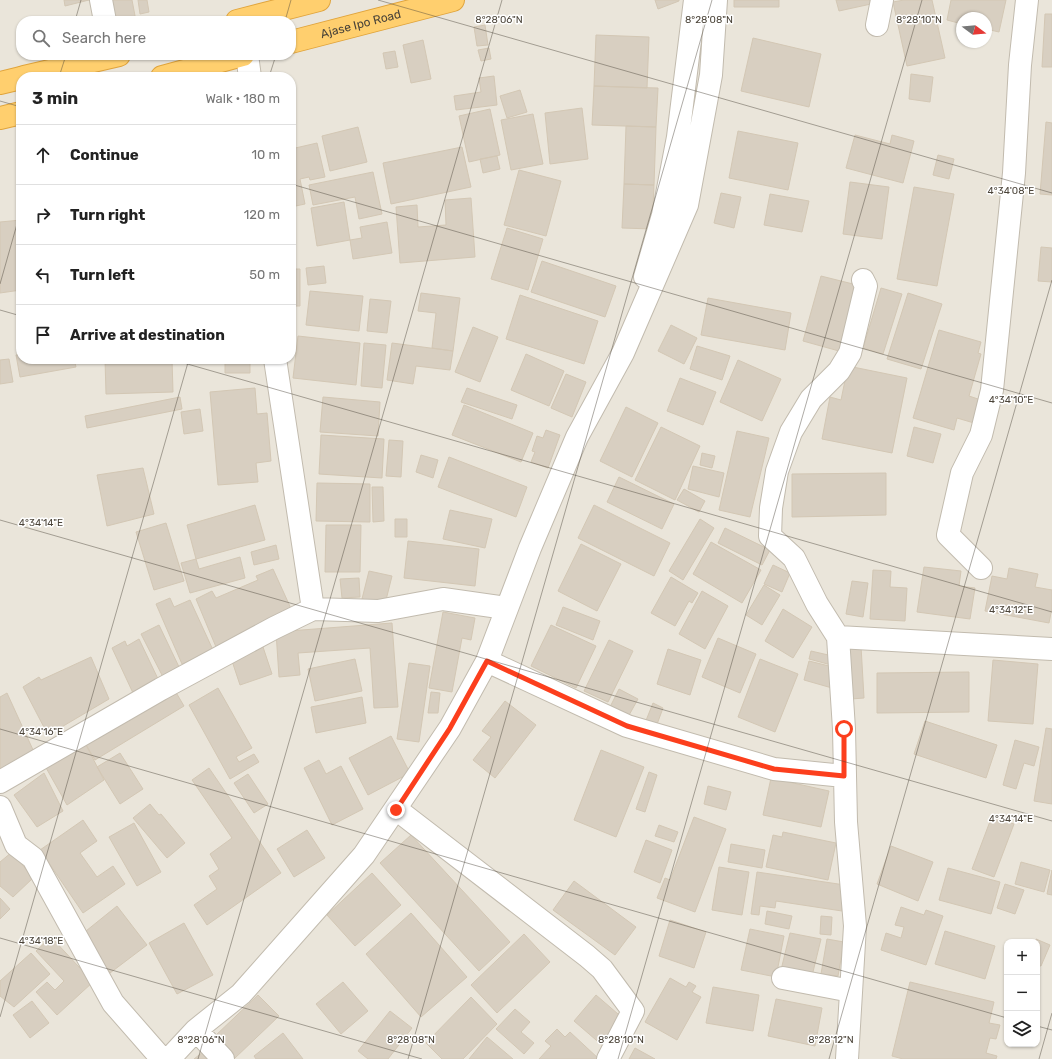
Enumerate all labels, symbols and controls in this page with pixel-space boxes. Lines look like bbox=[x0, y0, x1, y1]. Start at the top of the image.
street label: Ajase Ipo Road bbox=[319, 7, 402, 41]
north arrow bbox=[956, 12, 992, 48]
text: 8°28'06"N bbox=[475, 14, 523, 26]
text: 8°28'08"N bbox=[685, 14, 733, 26]
text: 8°28'10"N bbox=[896, 14, 942, 26]
search box bbox=[16, 16, 296, 60]
icon: search bbox=[30, 27, 52, 49]
text: Search here bbox=[62, 29, 146, 47]
text: 3 min bbox=[32, 88, 78, 108]
text: Walk · 180 m bbox=[205, 91, 280, 106]
icon: ahead bbox=[32, 144, 54, 166]
text: Continue bbox=[70, 146, 139, 164]
text: 10 m bbox=[251, 147, 280, 162]
text: 4°34'08"E bbox=[988, 185, 1034, 197]
icon: right bbox=[32, 204, 54, 226]
text: Turn right bbox=[70, 206, 145, 224]
text: 120 m bbox=[244, 207, 280, 222]
icon: left bbox=[32, 264, 54, 286]
text: Turn left bbox=[70, 266, 135, 284]
text: 50 m bbox=[249, 267, 280, 282]
icon: arrive bbox=[32, 324, 54, 346]
text: Arrive at destination bbox=[70, 326, 225, 344]
text: 4°34'10"E bbox=[989, 394, 1033, 406]
text: 4°34'14"E bbox=[19, 517, 63, 529]
text: 4°34'12"E bbox=[989, 604, 1033, 616]
route start bbox=[835, 720, 853, 738]
text: 4°34'16"E bbox=[19, 726, 63, 738]
route end bbox=[387, 801, 405, 819]
text: 4°34'14"E bbox=[989, 813, 1033, 825]
text: 4°34'18"E bbox=[19, 935, 63, 947]
map controls bbox=[1004, 939, 1040, 1047]
button: + bbox=[1004, 939, 1040, 975]
button: − bbox=[1004, 975, 1040, 1011]
button: layers bbox=[1004, 1011, 1040, 1047]
text: 8°28'06"N bbox=[177, 1034, 225, 1046]
text: 8°28'08"N bbox=[387, 1034, 435, 1046]
text: 8°28'10"N bbox=[598, 1034, 644, 1046]
text: 8°28'12"N bbox=[808, 1034, 854, 1046]

